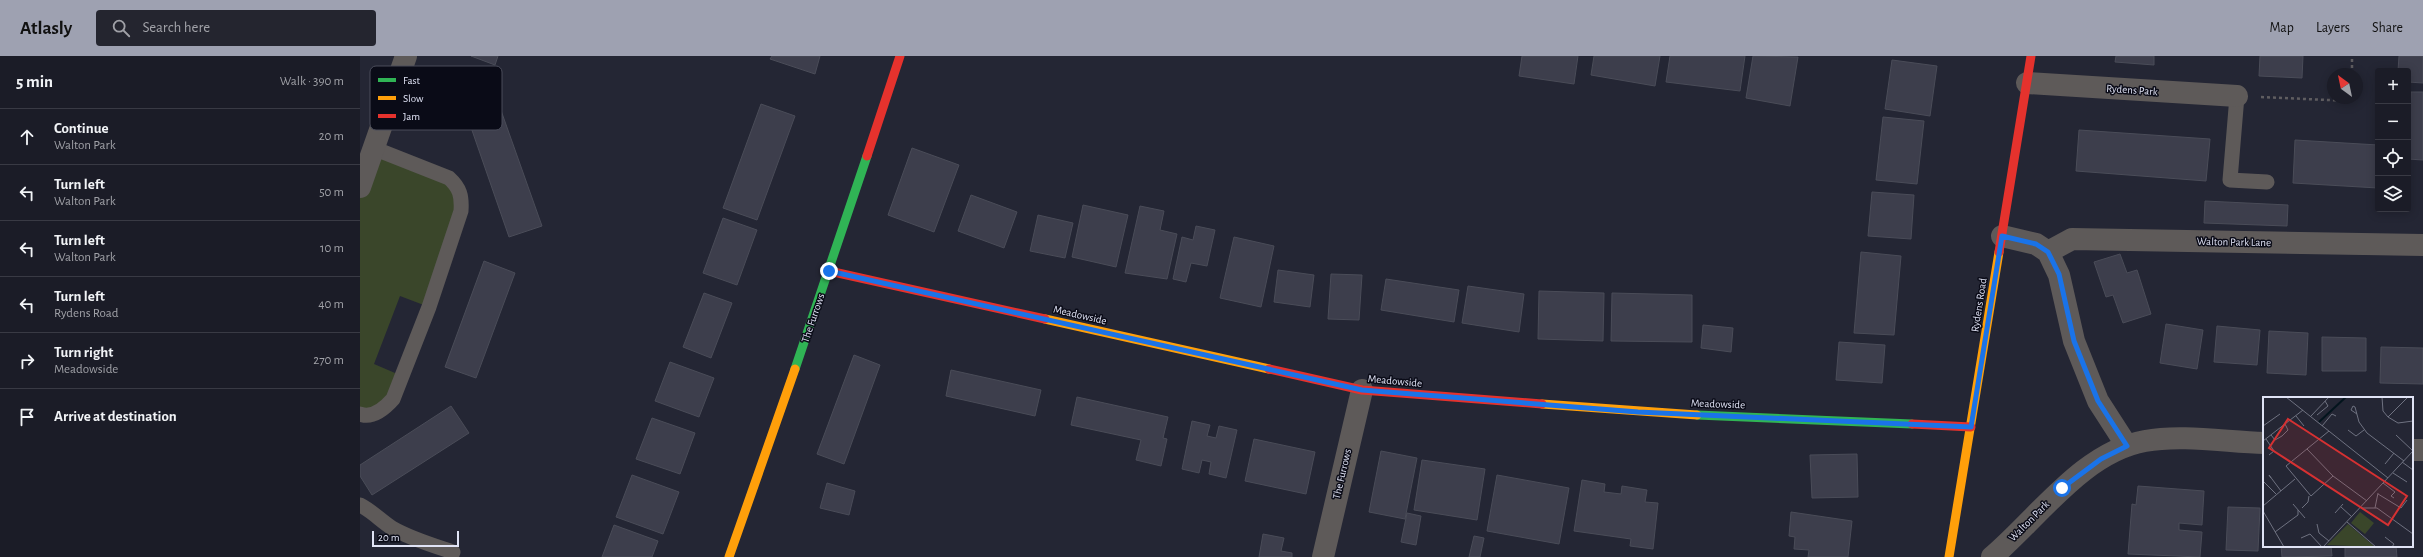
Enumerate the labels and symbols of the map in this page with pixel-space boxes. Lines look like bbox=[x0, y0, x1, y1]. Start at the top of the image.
legend bbox=[370, 66, 502, 130]
north arrow bbox=[2327, 68, 2363, 104]
text: Fast bbox=[403, 75, 421, 86]
street label: Rydens Park bbox=[2106, 83, 2158, 97]
text: Slow bbox=[403, 93, 424, 104]
text: Jam bbox=[403, 111, 420, 122]
street label: Walton Park Lane bbox=[2197, 236, 2271, 248]
route end bbox=[820, 262, 838, 280]
street label: Rydens Road bbox=[1969, 277, 1989, 333]
street label: The Furrows bbox=[799, 292, 827, 344]
street label: Meadowside bbox=[1052, 304, 1108, 326]
street label: Meadowside bbox=[1367, 373, 1423, 389]
inset map bbox=[2263, 397, 2413, 547]
street label: Meadowside bbox=[1691, 398, 1745, 410]
street label: The Furrows bbox=[1331, 448, 1353, 500]
route start bbox=[2053, 479, 2071, 497]
street label: Walton Park bbox=[2007, 499, 2051, 543]
scale bar bbox=[372, 529, 459, 548]

